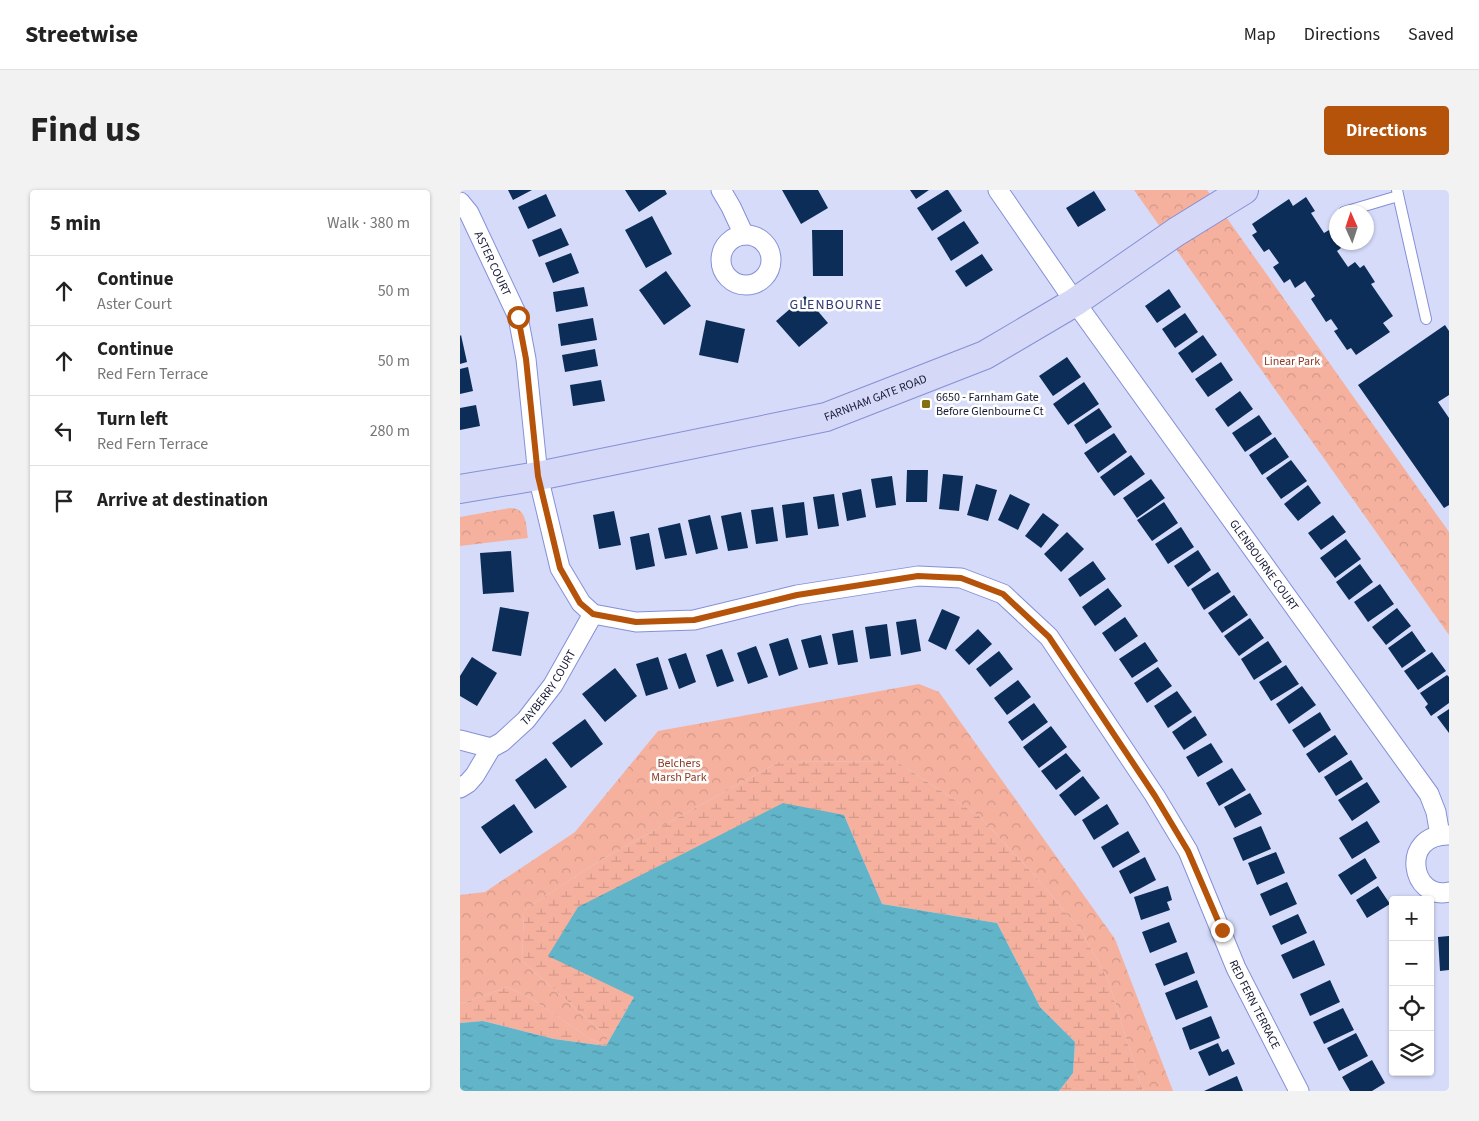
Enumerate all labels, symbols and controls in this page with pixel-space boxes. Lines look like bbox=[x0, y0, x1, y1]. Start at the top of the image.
text: Streetwise bbox=[25, 17, 138, 52]
text: Map bbox=[1244, 22, 1276, 47]
text: Directions bbox=[1304, 22, 1380, 47]
text: Saved bbox=[1408, 22, 1454, 47]
text: Find us bbox=[30, 105, 140, 155]
button: Directions bbox=[1324, 106, 1449, 155]
north arrow bbox=[1329, 205, 1374, 250]
text: 5 min bbox=[50, 208, 101, 238]
text: Walk · 380 m bbox=[327, 212, 410, 234]
street label: ASTER COURT bbox=[470, 228, 516, 299]
text: Continue bbox=[97, 266, 174, 293]
icon: ahead bbox=[50, 277, 78, 305]
text: 50 m bbox=[378, 280, 410, 302]
text: Aster Court bbox=[97, 293, 172, 315]
district label: GLENBOURNE bbox=[790, 295, 882, 315]
route start bbox=[507, 306, 530, 329]
text: Continue bbox=[97, 336, 174, 363]
icon: ahead bbox=[50, 347, 78, 375]
text: 50 m bbox=[378, 350, 410, 372]
park label: Linear Park bbox=[1264, 353, 1320, 370]
text: Red Fern Terrace bbox=[97, 363, 208, 385]
street label: FARNHAM GATE ROAD bbox=[821, 370, 929, 426]
place label: 6650 - Farnham Gate Before Glenbourne Ct bbox=[936, 389, 1044, 420]
marker: 6650 - Farnham Gate Before Glenbourne Ct bbox=[920, 398, 932, 410]
text: Turn left bbox=[97, 406, 168, 433]
icon: left bbox=[50, 417, 78, 445]
text: 280 m bbox=[370, 420, 410, 442]
text: Red Fern Terrace bbox=[97, 433, 208, 455]
icon: arrive bbox=[50, 487, 78, 515]
text: Arrive at destination bbox=[97, 487, 268, 514]
street label: GLENBOURNE COURT bbox=[1226, 516, 1303, 615]
street label: TAYBERRY COURT bbox=[517, 646, 580, 730]
park label: Belchers Marsh Park bbox=[651, 755, 707, 786]
map controls bbox=[1389, 896, 1434, 1076]
button: + bbox=[1389, 896, 1434, 941]
route end bbox=[1211, 919, 1234, 942]
button: − bbox=[1389, 941, 1434, 986]
street label: RED FERN TERRACE bbox=[1225, 957, 1285, 1052]
button: locate bbox=[1389, 986, 1434, 1031]
button: layers bbox=[1389, 1031, 1434, 1076]

